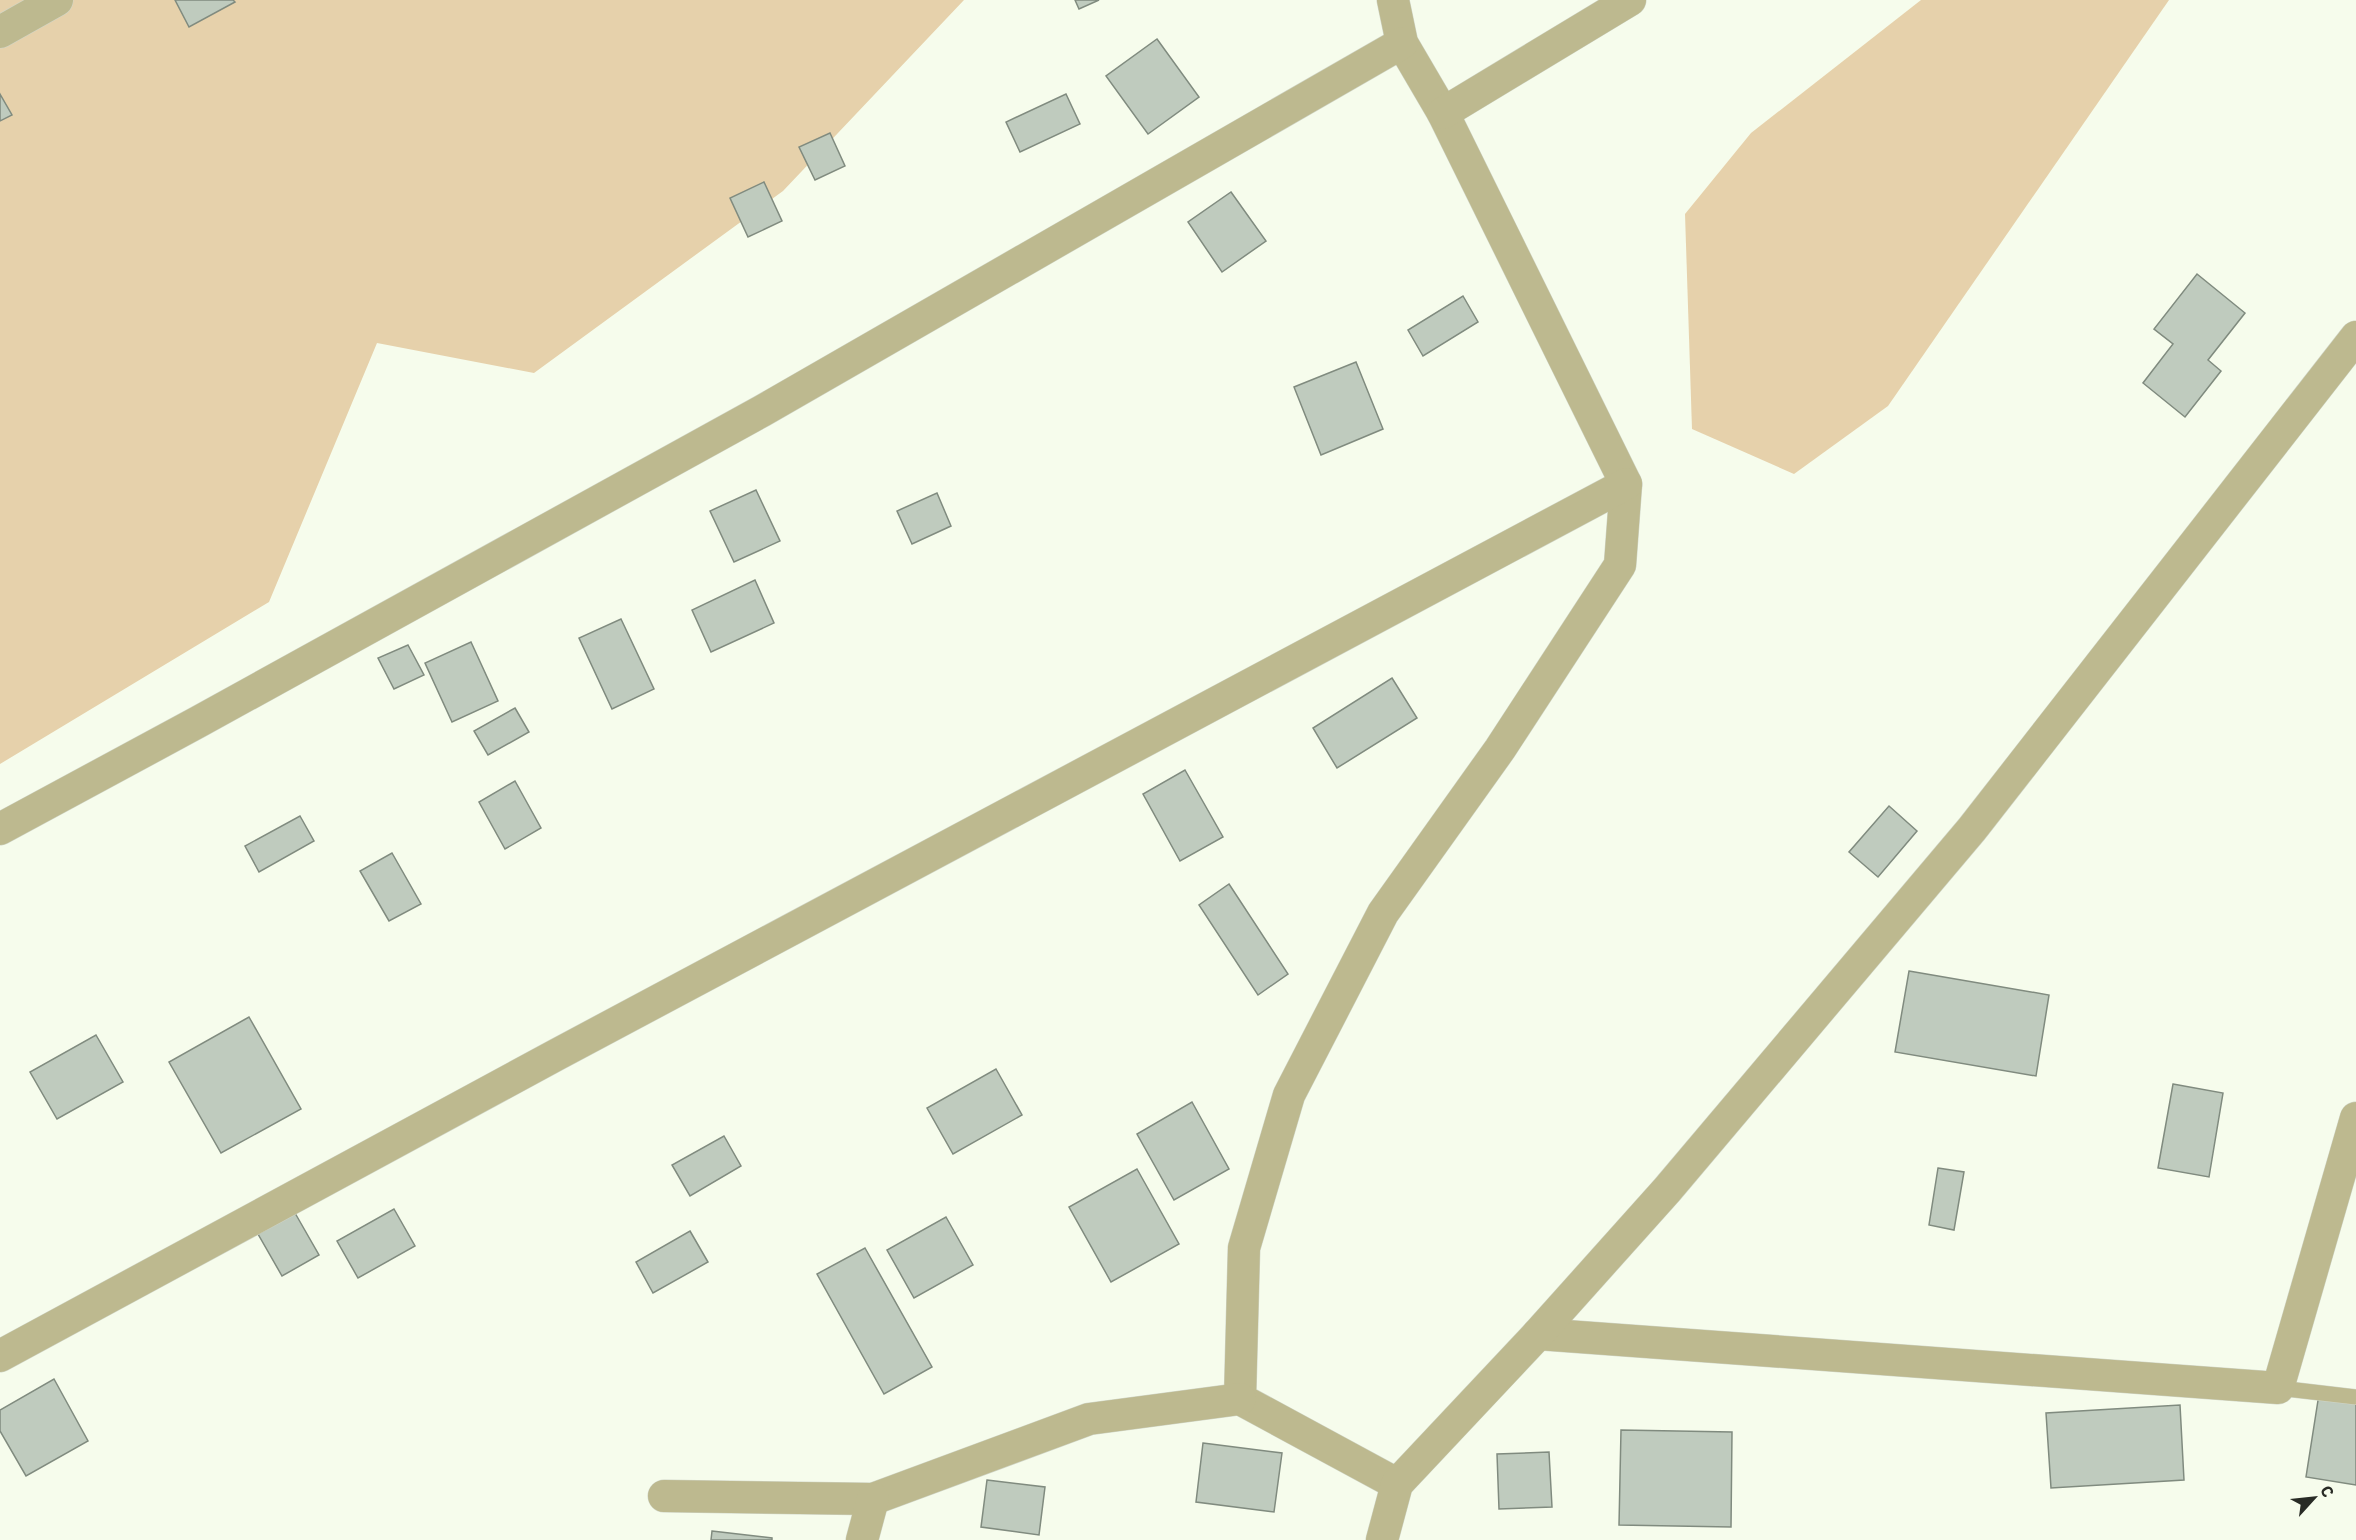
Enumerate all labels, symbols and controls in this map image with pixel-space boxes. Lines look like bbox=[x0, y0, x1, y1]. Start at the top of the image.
north arrow bbox=[2284, 1468, 2344, 1528]
text: С bbox=[2316, 1482, 2339, 1500]

